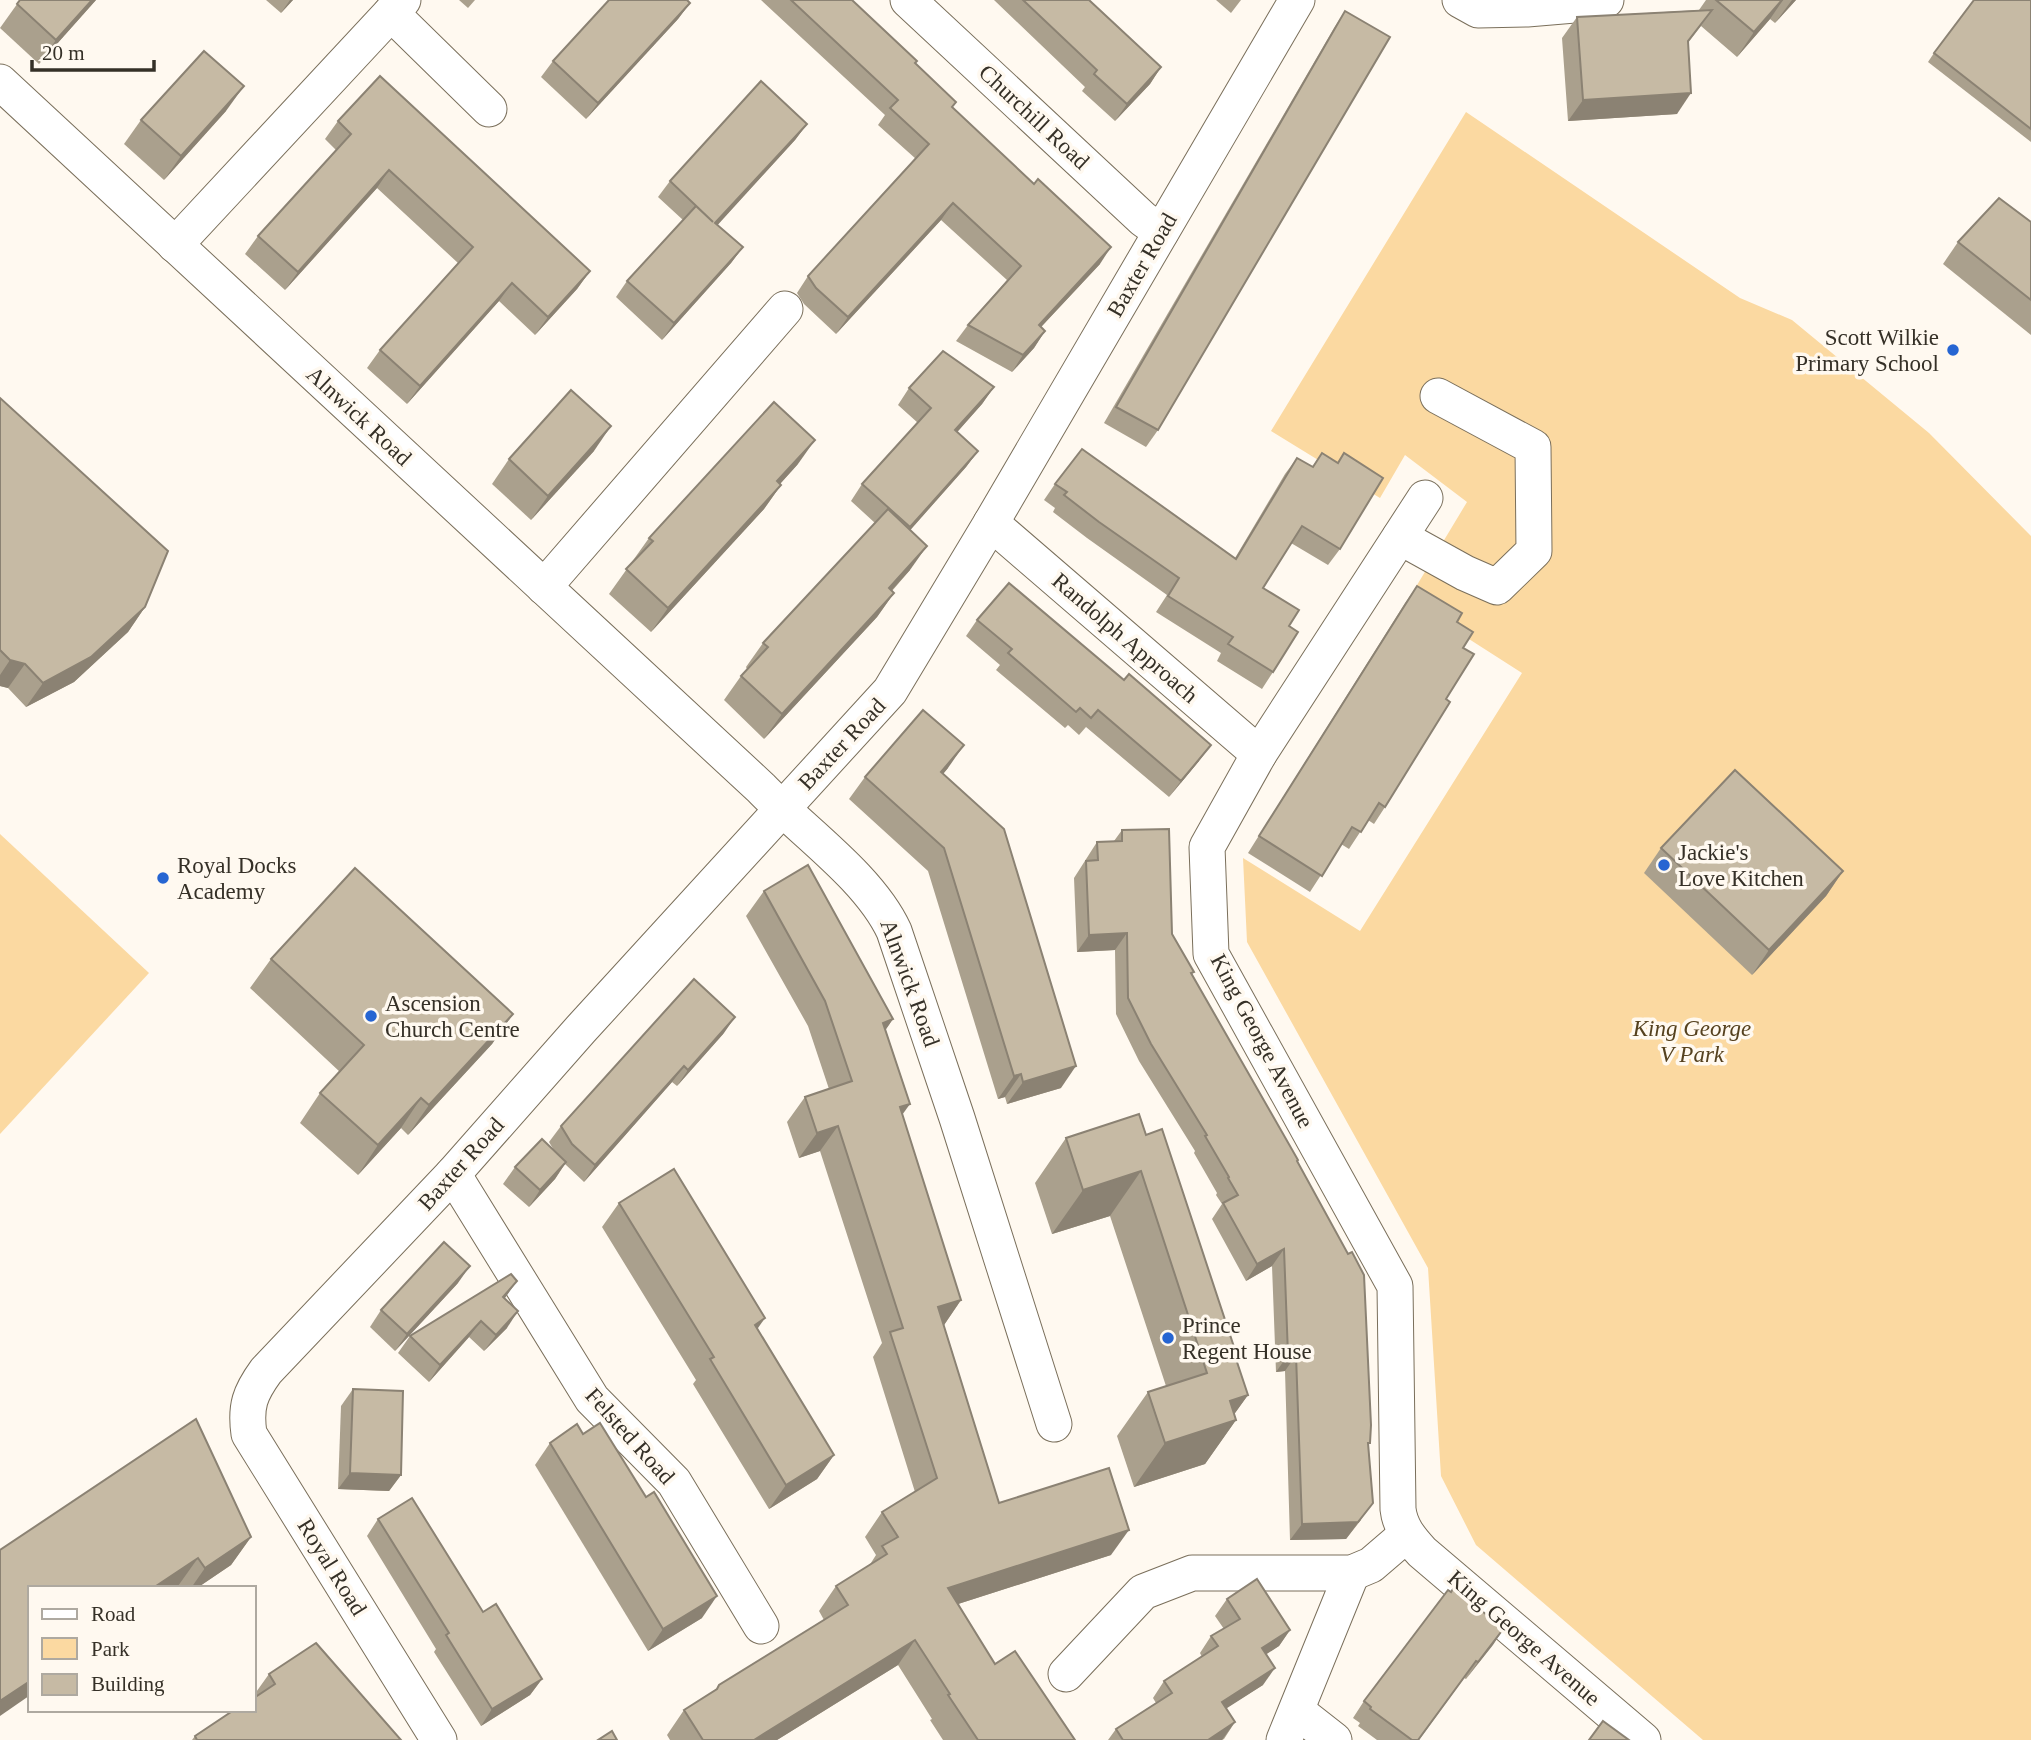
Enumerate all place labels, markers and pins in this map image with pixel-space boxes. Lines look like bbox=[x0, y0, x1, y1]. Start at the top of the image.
place label: Scott Wilkie Primary School bbox=[1795, 325, 1939, 376]
marker: Scott Wilkie Primary School bbox=[1945, 342, 1961, 358]
place label: Jackie's Love Kitchen bbox=[1678, 840, 1804, 891]
place label: Royal Docks Academy bbox=[177, 853, 297, 904]
marker: Jackie's Love Kitchen bbox=[1656, 857, 1672, 873]
marker: Royal Docks Academy bbox=[155, 870, 171, 886]
place label: Ascension Church Centre bbox=[385, 991, 520, 1042]
marker: Ascension Church Centre bbox=[363, 1008, 379, 1024]
place label: Prince Regent House bbox=[1182, 1313, 1312, 1364]
marker: Prince Regent House bbox=[1160, 1330, 1176, 1346]

